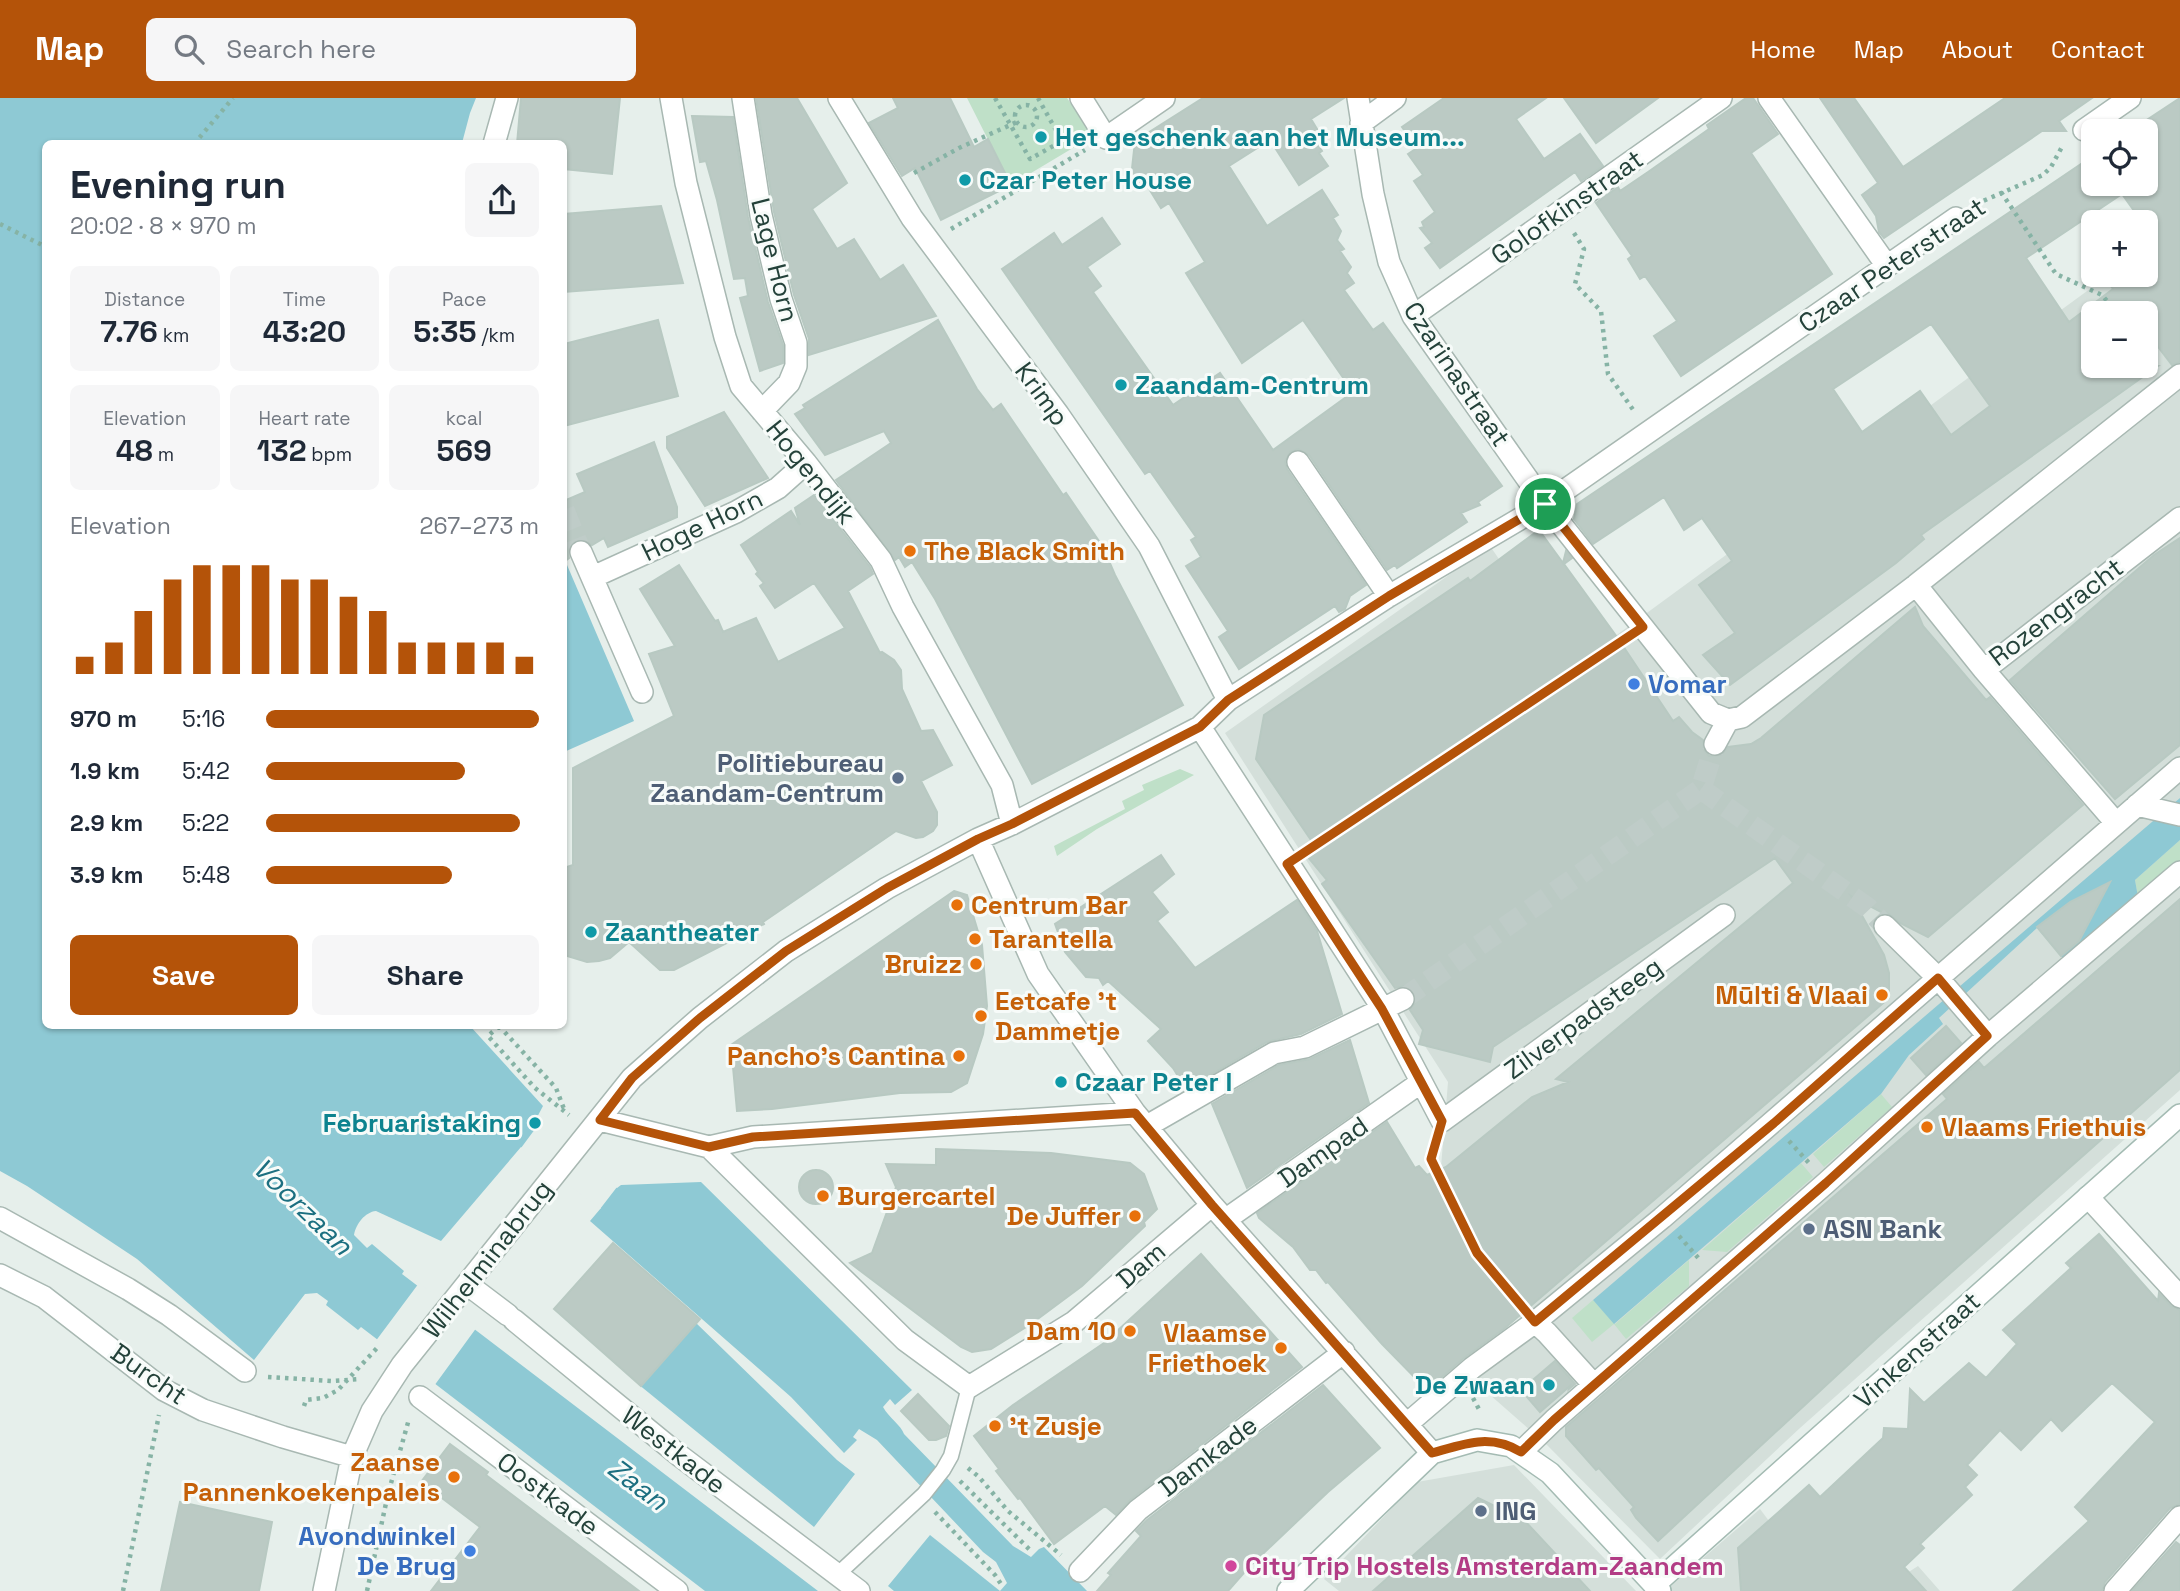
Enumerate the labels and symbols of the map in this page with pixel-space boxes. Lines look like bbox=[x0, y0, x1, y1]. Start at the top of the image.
place label: Het geschenk aan het Museum... bbox=[1055, 120, 1465, 154]
marker: Het geschenk aan het Museum... bbox=[1033, 129, 1049, 145]
street label: Golofkinstraat bbox=[1484, 142, 1650, 272]
place label: Czar Peter House bbox=[979, 163, 1192, 197]
marker: Czar Peter House bbox=[957, 172, 973, 188]
street label: Czaar Peterstraat bbox=[1792, 190, 1992, 340]
street label: Lage Horn bbox=[743, 195, 807, 325]
street label: Czarinastraat bbox=[1396, 295, 1518, 453]
street label: Krimp bbox=[1007, 355, 1077, 433]
place label: Zaandam-Centrum bbox=[1135, 368, 1369, 402]
marker: Zaandam-Centrum bbox=[1113, 377, 1129, 393]
street label: Hogendijk bbox=[759, 413, 863, 531]
pin bbox=[1515, 474, 1575, 534]
street label: Hoge Horn bbox=[636, 481, 768, 569]
place label: The Black Smith bbox=[924, 534, 1125, 568]
marker: The Black Smith bbox=[902, 543, 918, 559]
street label: Rozengracht bbox=[1982, 550, 2130, 674]
place label: Vomar bbox=[1648, 667, 1727, 701]
marker: Vomar bbox=[1626, 676, 1642, 692]
place label: Politiebureau Zaandam-Centrum bbox=[650, 746, 884, 810]
marker: Politiebureau Zaandam-Centrum bbox=[890, 770, 906, 786]
place label: Centrum Bar bbox=[971, 888, 1128, 922]
marker: Centrum Bar bbox=[949, 897, 965, 913]
place label: Zaantheater bbox=[605, 915, 759, 949]
place label: Tarantella bbox=[989, 922, 1113, 956]
marker: Zaantheater bbox=[583, 924, 599, 940]
marker: Tarantella bbox=[967, 931, 983, 947]
place label: Bruizz bbox=[885, 947, 962, 981]
street label: Zilverpadsteeg bbox=[1497, 949, 1669, 1087]
marker: Bruizz bbox=[968, 956, 984, 972]
place label: Mūlti & Vlaai bbox=[1715, 978, 1868, 1012]
place label: Eetcafe 't Dammetje bbox=[995, 984, 1120, 1048]
marker: Mūlti & Vlaai bbox=[1874, 987, 1890, 1003]
marker: Eetcafe 't Dammetje bbox=[973, 1008, 989, 1024]
place label: Pancho's Cantina bbox=[727, 1039, 945, 1073]
marker: Pancho's Cantina bbox=[951, 1048, 967, 1064]
place label: Czaar Peter I bbox=[1075, 1065, 1232, 1099]
marker: Czaar Peter I bbox=[1053, 1074, 1069, 1090]
place label: Februaristaking bbox=[323, 1106, 521, 1140]
street label: Dampad bbox=[1271, 1109, 1375, 1195]
place label: Vlaams Friethuis bbox=[1941, 1110, 2146, 1144]
marker: Februaristaking bbox=[527, 1115, 543, 1131]
marker: Vlaams Friethuis bbox=[1919, 1119, 1935, 1135]
water label: Voorzaan bbox=[245, 1150, 361, 1263]
street label: Wilhelminabrug bbox=[415, 1173, 559, 1345]
place label: Burgercartel bbox=[837, 1179, 995, 1213]
marker: Burgercartel bbox=[815, 1188, 831, 1204]
place label: De Juffer bbox=[1006, 1199, 1121, 1233]
marker: De Juffer bbox=[1127, 1208, 1143, 1224]
place label: ASN Bank bbox=[1823, 1212, 1943, 1246]
marker: ASN Bank bbox=[1801, 1221, 1817, 1237]
street label: Dam bbox=[1109, 1234, 1173, 1296]
street label: Vinkenstraat bbox=[1847, 1284, 1987, 1416]
place label: Dam 10 bbox=[1026, 1314, 1116, 1348]
place label: Vlaamse Friethoek bbox=[1148, 1316, 1267, 1380]
marker: Dam 10 bbox=[1122, 1323, 1138, 1339]
street label: Burcht bbox=[104, 1336, 194, 1412]
marker: Vlaamse Friethoek bbox=[1273, 1340, 1289, 1356]
place label: De Zwaan bbox=[1415, 1368, 1535, 1402]
marker: De Zwaan bbox=[1541, 1377, 1557, 1393]
street label: Westkade bbox=[615, 1399, 733, 1501]
street label: Damkade bbox=[1152, 1408, 1264, 1504]
place label: 't Zusje bbox=[1009, 1409, 1102, 1443]
marker: 't Zusje bbox=[987, 1418, 1003, 1434]
place label: Zaanse Pannenkoekenpaleis bbox=[183, 1445, 440, 1509]
street label: Oostkade bbox=[490, 1445, 606, 1543]
water label: Zaan bbox=[601, 1450, 676, 1519]
marker: Zaanse Pannenkoekenpaleis bbox=[446, 1469, 462, 1485]
place label: ING bbox=[1495, 1494, 1537, 1528]
marker: ING bbox=[1473, 1503, 1489, 1519]
place label: Avondwinkel De Brug bbox=[298, 1519, 456, 1583]
marker: Avondwinkel De Brug bbox=[462, 1543, 478, 1559]
place label: City Trip Hostels Amsterdam-Zaandem bbox=[1245, 1549, 1724, 1583]
marker: City Trip Hostels Amsterdam-Zaandem bbox=[1223, 1558, 1239, 1574]

